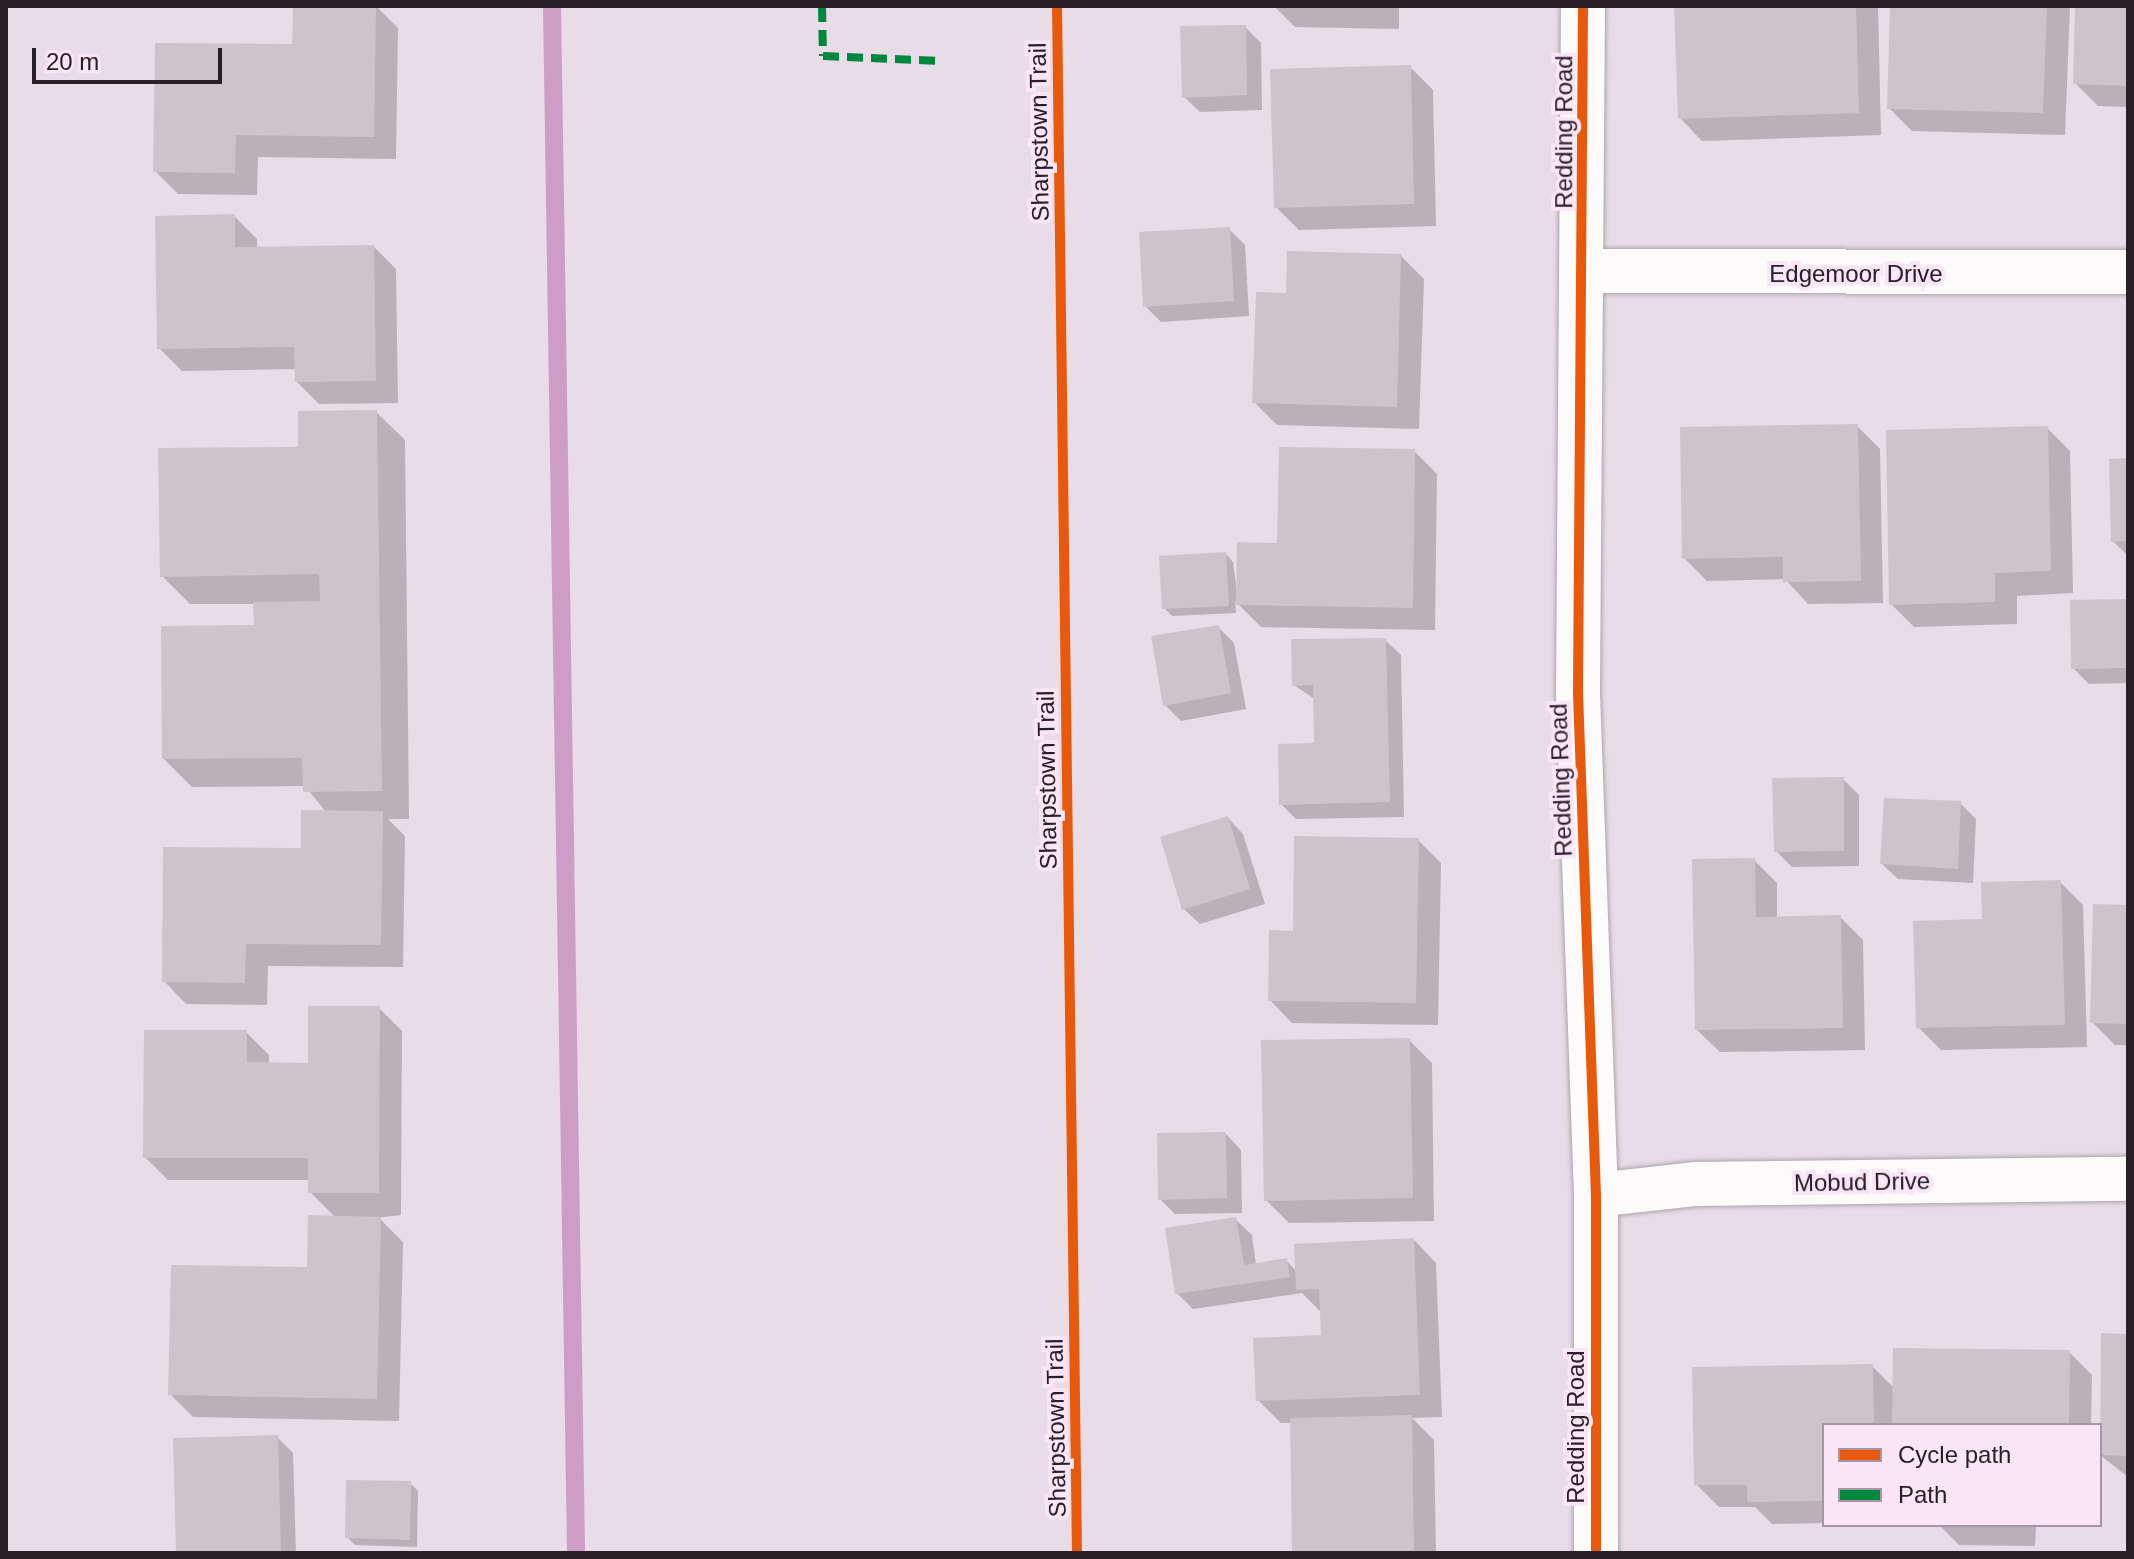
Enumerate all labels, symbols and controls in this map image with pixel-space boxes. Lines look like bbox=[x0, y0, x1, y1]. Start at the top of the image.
scale bar bbox=[36, 32, 226, 82]
street label: Sharpstown Trail bbox=[1023, 42, 1055, 222]
text: 20 m bbox=[46, 48, 99, 75]
street label: Redding Road bbox=[1550, 55, 1578, 209]
street label: Edgemoor Drive bbox=[1769, 260, 1943, 288]
street label: Sharpstown Trail bbox=[1031, 690, 1063, 870]
street label: Redding Road bbox=[1544, 703, 1578, 857]
street label: Mobud Drive bbox=[1794, 1166, 1930, 1198]
street label: Sharpstown Trail bbox=[1040, 1338, 1072, 1518]
street label: Redding Road bbox=[1562, 1350, 1590, 1504]
legend bbox=[1822, 1423, 2102, 1527]
text: Cycle path bbox=[1898, 1441, 2011, 1468]
text: Path bbox=[1898, 1481, 1947, 1508]

